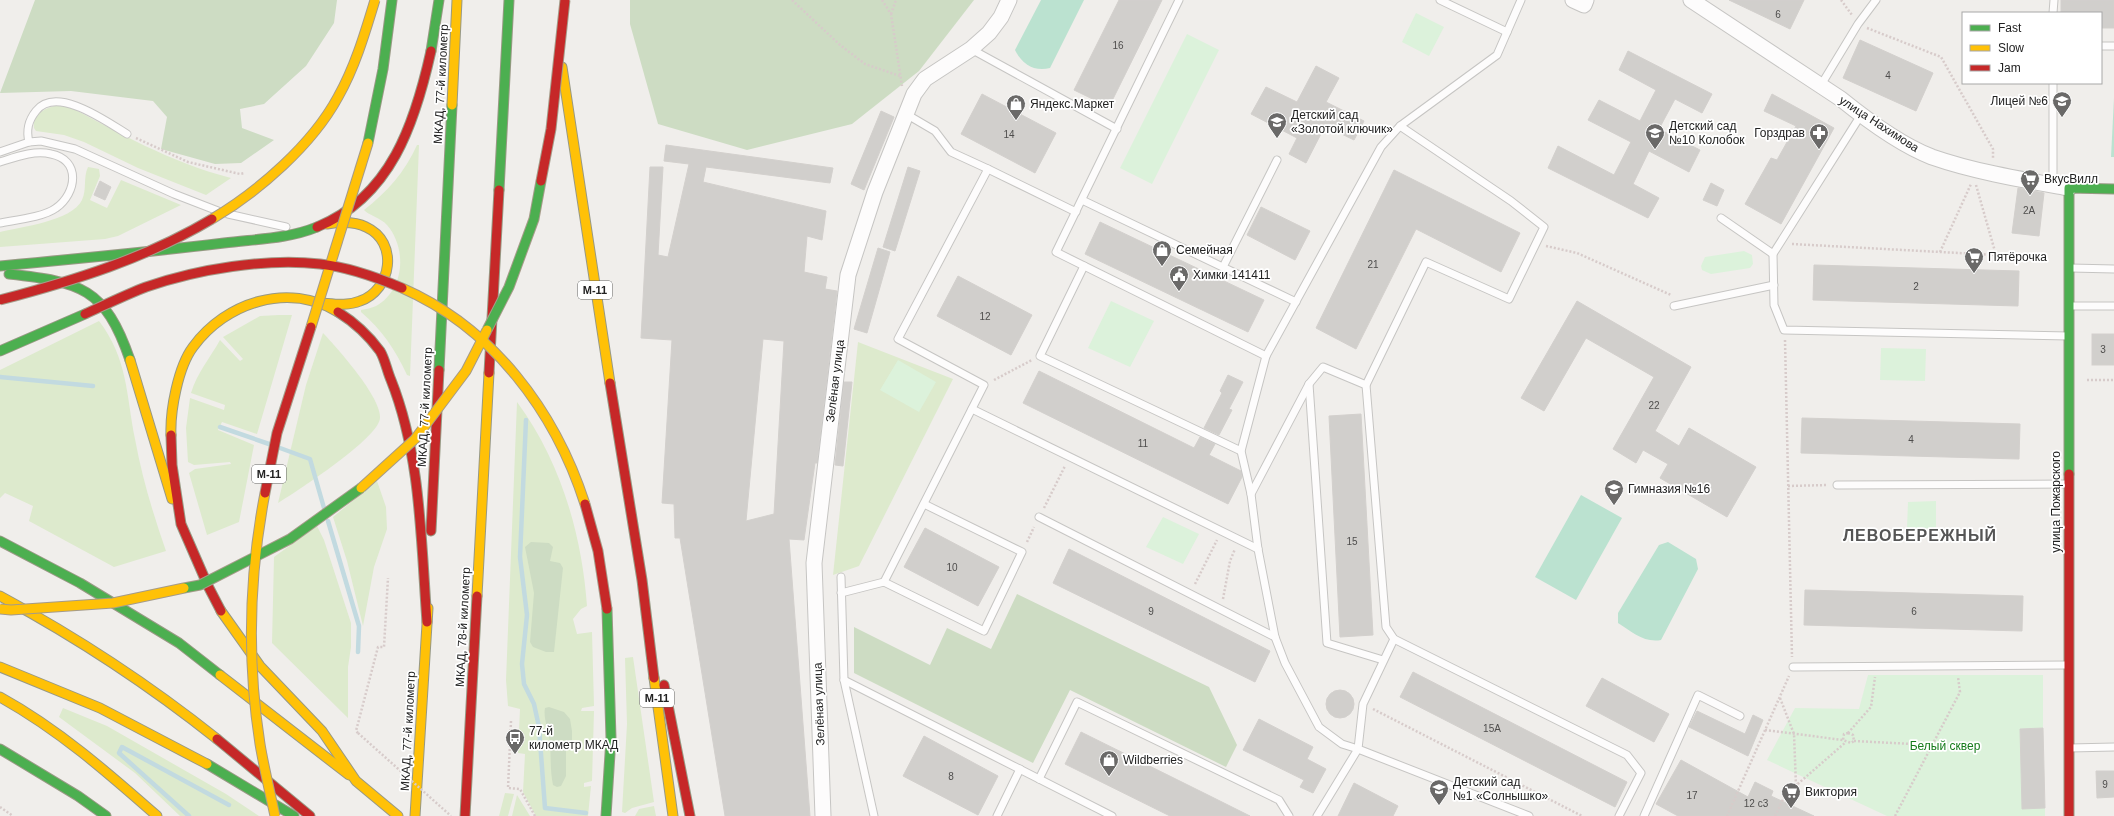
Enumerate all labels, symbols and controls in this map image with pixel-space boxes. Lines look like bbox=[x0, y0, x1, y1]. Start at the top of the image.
house number: 6 bbox=[1775, 9, 1781, 20]
legend bbox=[1962, 12, 2102, 84]
text: Fast bbox=[1998, 21, 2022, 35]
street label: МКАД, 77-й километр bbox=[431, 23, 451, 144]
house number: 16 bbox=[1112, 40, 1124, 51]
text: Slow bbox=[1998, 41, 2024, 55]
text: Jam bbox=[1998, 61, 2021, 75]
house number: 4 bbox=[1885, 70, 1891, 81]
school or university icon: Лицей №6 bbox=[2051, 90, 2073, 118]
shop icon: Яндекс.Маркет bbox=[1005, 93, 1027, 121]
street label: улица Нахимова bbox=[1837, 93, 1922, 155]
place label: Лицей №6 bbox=[1990, 94, 2048, 108]
place label: Яндекс.Маркет bbox=[1030, 97, 1115, 111]
place label: Детский сад «Золотой ключик» bbox=[1291, 108, 1393, 136]
school or university icon: Детский сад «Золотой ключик» bbox=[1266, 111, 1288, 139]
place label: Детский сад №10 Колобок bbox=[1669, 119, 1745, 147]
school or university icon: Детский сад №10 Колобок bbox=[1644, 122, 1666, 150]
pharmacy icon: Горздрав bbox=[1808, 122, 1830, 150]
place label: Горздрав bbox=[1754, 126, 1805, 140]
house number: 14 bbox=[1003, 129, 1015, 140]
supermarket icon: ВкусВилл bbox=[2019, 168, 2041, 196]
place label: ВкусВилл bbox=[2044, 172, 2098, 186]
house number: 2А bbox=[2023, 205, 2035, 216]
shop icon: Семейная bbox=[1151, 239, 1173, 267]
place label: Семейная bbox=[1176, 243, 1233, 257]
supermarket icon: Пятёрочка bbox=[1963, 246, 1985, 274]
place label: Пятёрочка bbox=[1988, 250, 2047, 264]
house number: 21 bbox=[1367, 259, 1379, 270]
public building icon: Химки 141411 bbox=[1168, 264, 1190, 292]
place label: Химки 141411 bbox=[1193, 268, 1271, 282]
road number: М-11 bbox=[578, 281, 612, 299]
house number: 2 bbox=[1913, 281, 1919, 292]
house number: 12 bbox=[979, 311, 991, 322]
street label: Зелёная улица bbox=[823, 338, 847, 423]
house number: 3 bbox=[2100, 344, 2106, 355]
street label: МКАД, 77-й километр bbox=[415, 346, 435, 467]
house number: 22 bbox=[1648, 400, 1660, 411]
house number: 4 bbox=[1908, 434, 1914, 445]
house number: 11 bbox=[1138, 438, 1149, 449]
street label: улица Пожарского bbox=[2049, 451, 2063, 553]
road number: М-11 bbox=[252, 465, 286, 483]
school or university icon: Гимназия №16 bbox=[1603, 478, 1625, 506]
place label: Гимназия №16 bbox=[1628, 482, 1711, 496]
district label: ЛЕВОБЕРЕЖНЫЙ bbox=[1843, 526, 1997, 544]
house number: 15 bbox=[1346, 536, 1358, 547]
house number: 10 bbox=[946, 562, 958, 573]
street label: МКАД, 78-й километр bbox=[453, 566, 473, 687]
house number: 9 bbox=[1148, 606, 1154, 617]
house number: 6 bbox=[1911, 606, 1917, 617]
street label: Зелёная улица bbox=[811, 662, 827, 746]
street label: МКАД, 77-й километр bbox=[398, 670, 418, 791]
road number: М-11 bbox=[640, 689, 674, 707]
house number: 15А bbox=[1483, 723, 1501, 734]
place label: 77-й километр МКАД bbox=[529, 724, 618, 752]
bus stop icon: 77-й километр МКАД bbox=[504, 727, 526, 755]
park label: Белый сквер bbox=[1910, 739, 1981, 753]
shop icon: Wildberries bbox=[1098, 749, 1120, 777]
place label: Wildberries bbox=[1123, 753, 1183, 767]
house number: 8 bbox=[948, 771, 954, 782]
place label: Детский сад №1 «Солнышко» bbox=[1453, 775, 1549, 803]
school or university icon: Детский сад №1 «Солнышко» bbox=[1428, 778, 1450, 806]
house number: 9 bbox=[2102, 779, 2108, 790]
supermarket icon: Виктория bbox=[1780, 781, 1802, 809]
place label: Виктория bbox=[1805, 785, 1857, 799]
house number: 17 bbox=[1686, 790, 1698, 801]
house number: 12 с3 bbox=[1744, 798, 1769, 809]

